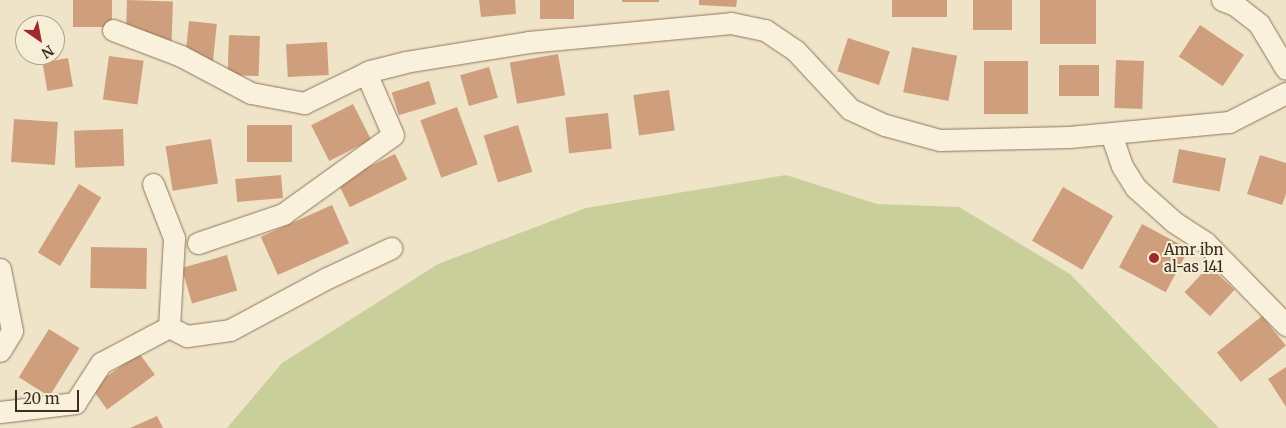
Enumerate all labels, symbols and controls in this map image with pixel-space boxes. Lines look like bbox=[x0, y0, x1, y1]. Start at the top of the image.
north arrow bbox=[15, 15, 65, 65]
text: N bbox=[38, 41, 57, 62]
place label: Amr ibn al-as 141 bbox=[1164, 240, 1223, 275]
marker: Amr ibn al-as 141 bbox=[1148, 252, 1160, 264]
scale bar bbox=[18, 380, 81, 412]
text: 20 m bbox=[23, 389, 60, 408]

